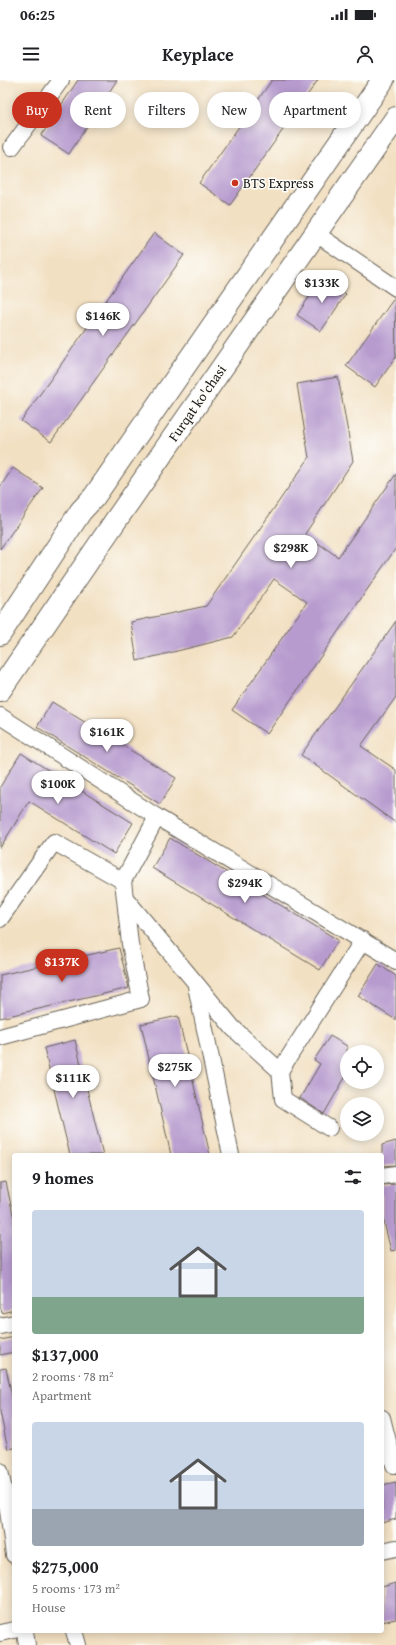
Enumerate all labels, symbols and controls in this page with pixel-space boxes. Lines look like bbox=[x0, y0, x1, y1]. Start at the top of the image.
text: 06:25 bbox=[20, 4, 55, 25]
text: Keyplace bbox=[162, 41, 234, 68]
icon: menu bbox=[20, 43, 42, 65]
icon: person bbox=[354, 43, 376, 65]
chip: Buy bbox=[12, 92, 62, 128]
chip: Rent bbox=[70, 92, 126, 128]
chip: Filters bbox=[134, 92, 199, 128]
chip: New bbox=[207, 92, 261, 128]
chip: Apartment bbox=[269, 92, 361, 128]
place label: BTS Express bbox=[243, 173, 314, 193]
marker: BTS Express bbox=[230, 178, 240, 188]
pin: $133K bbox=[294, 270, 350, 304]
text: $133K bbox=[304, 273, 340, 292]
pin: $146K bbox=[75, 303, 131, 337]
text: $146K bbox=[85, 306, 121, 325]
street label: Furqat ko'chasi bbox=[163, 361, 231, 445]
pin: $298K bbox=[263, 535, 319, 569]
text: $298K bbox=[273, 538, 309, 557]
pin: $161K bbox=[79, 719, 135, 753]
text: $161K bbox=[89, 722, 125, 741]
pin: $100K bbox=[30, 771, 86, 805]
text: $100K bbox=[40, 774, 76, 793]
pin: $294K bbox=[217, 870, 273, 904]
text: $294K bbox=[227, 873, 263, 892]
pin: $137K bbox=[34, 949, 90, 983]
text: $137K bbox=[44, 952, 80, 971]
map controls bbox=[340, 1045, 384, 1141]
button: locate bbox=[340, 1045, 384, 1089]
pin: $275K bbox=[147, 1054, 203, 1088]
text: $275K bbox=[157, 1057, 193, 1076]
pin: $111K bbox=[45, 1065, 101, 1099]
text: $111K bbox=[55, 1068, 91, 1087]
button: layers bbox=[340, 1097, 384, 1141]
text: 9 homes bbox=[32, 1165, 94, 1190]
icon: filters bbox=[342, 1166, 364, 1188]
icon: home bbox=[162, 1236, 234, 1308]
text: $137,000 bbox=[32, 1342, 98, 1367]
text: 2 rooms · 78 m² bbox=[32, 1367, 114, 1386]
text: Apartment bbox=[32, 1386, 92, 1405]
icon: home bbox=[162, 1448, 234, 1520]
text: $275,000 bbox=[32, 1554, 98, 1579]
text: 5 rooms · 173 m² bbox=[32, 1579, 120, 1598]
text: House bbox=[32, 1598, 66, 1617]

